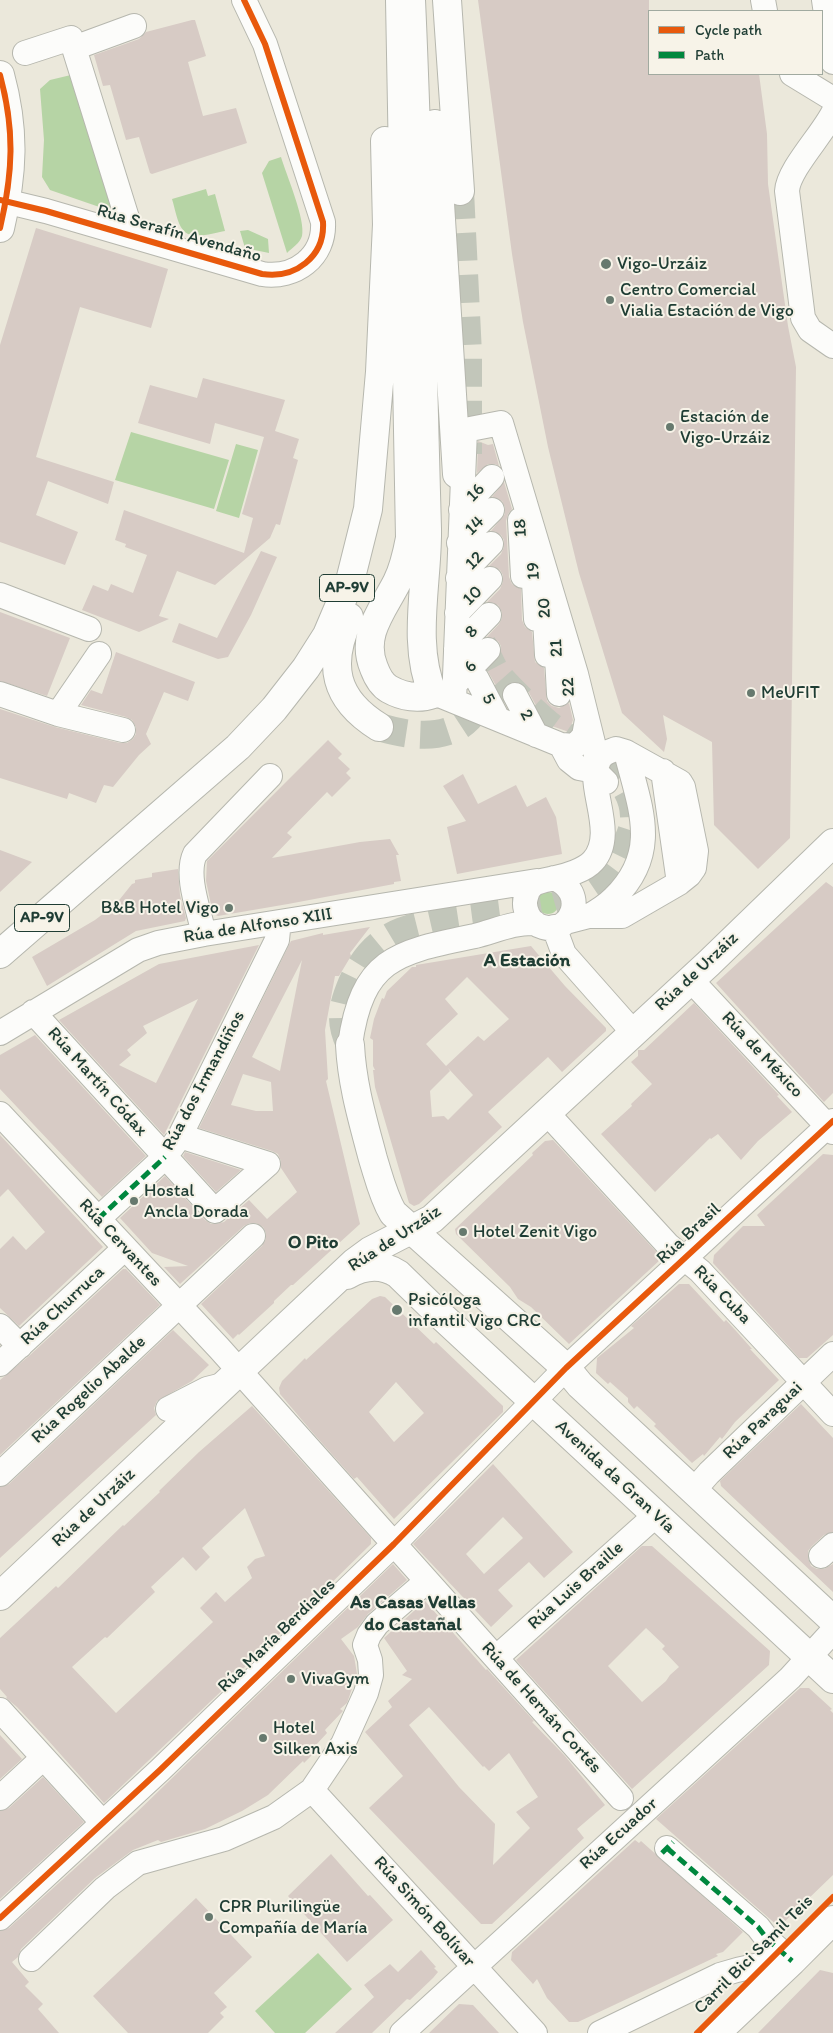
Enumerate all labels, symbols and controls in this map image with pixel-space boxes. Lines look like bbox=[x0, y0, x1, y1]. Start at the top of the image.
legend bbox=[648, 10, 823, 75]
text: Cycle path bbox=[695, 21, 762, 39]
text: Path bbox=[695, 46, 724, 64]
street label: Rúa Serafín Avendaño bbox=[94, 200, 264, 268]
place label: Vigo-Urzáiz bbox=[617, 253, 707, 275]
marker: Vigo-Urzáiz bbox=[599, 257, 613, 271]
place label: Centro Comercial Vialia Estación de Vigo bbox=[620, 279, 794, 322]
marker: Centro Comercial Vialia Estación de Vigo bbox=[604, 294, 616, 306]
place label: Estación de Vigo-Urzáiz bbox=[680, 406, 770, 448]
marker: Estación de Vigo-Urzáiz bbox=[664, 421, 676, 433]
street label: 16 bbox=[462, 479, 490, 507]
street label: 14 bbox=[461, 512, 489, 540]
street label: 18 bbox=[510, 518, 532, 538]
street label: 12 bbox=[461, 547, 489, 575]
street label: 19 bbox=[523, 562, 545, 580]
road number: AP-9V bbox=[320, 574, 374, 602]
street label: 10 bbox=[458, 581, 488, 611]
street label: 20 bbox=[534, 597, 556, 619]
street label: 8 bbox=[461, 621, 483, 643]
street label: 21 bbox=[546, 639, 568, 657]
street label: 6 bbox=[460, 656, 482, 678]
street label: 22 bbox=[558, 677, 580, 697]
place label: MeUFIT bbox=[761, 682, 820, 704]
marker: MeUFIT bbox=[745, 687, 757, 699]
street label: 5 bbox=[476, 690, 500, 708]
street label: 2 bbox=[514, 706, 538, 724]
place label: B&B Hotel Vigo bbox=[101, 897, 219, 919]
marker: B&B Hotel Vigo bbox=[223, 902, 235, 914]
road number: AP-9V bbox=[15, 904, 70, 931]
street label: Rúa de Alfonso XIII bbox=[182, 904, 334, 948]
street label: Rúa de Urzáiz bbox=[651, 928, 743, 1016]
district label: A Estación bbox=[484, 950, 570, 972]
street label: Rúa dos Irmandiños bbox=[158, 1007, 250, 1155]
street label: Rúa de México bbox=[716, 1007, 808, 1103]
street label: Rúa Martín Códax bbox=[42, 1023, 152, 1141]
place label: Hostal Ancla Dorada bbox=[144, 1180, 249, 1222]
street label: Rúa Cervantes bbox=[74, 1195, 166, 1291]
marker: Hostal Ancla Dorada bbox=[128, 1195, 140, 1207]
street label: Rúa Brasil bbox=[652, 1199, 726, 1269]
street label: Rúa de Urzáiz bbox=[345, 1201, 445, 1277]
place label: Hotel Zenit Vigo bbox=[473, 1221, 597, 1243]
marker: Hotel Zenit Vigo bbox=[457, 1226, 469, 1238]
district label: O Pito bbox=[288, 1232, 338, 1254]
street label: Rúa Cuba bbox=[689, 1261, 755, 1329]
street label: Rúa Churruca bbox=[17, 1262, 109, 1350]
place label: Psicóloga infantil Vigo CRC bbox=[408, 1289, 541, 1332]
marker: Psicóloga infantil Vigo CRC bbox=[390, 1303, 404, 1317]
street label: Rúa Rogelio Abalde bbox=[27, 1331, 151, 1449]
street label: Rúa Paraguai bbox=[719, 1378, 807, 1464]
street label: Avenida da Gran Vía bbox=[551, 1416, 679, 1538]
street label: Rúa de Urzáiz bbox=[48, 1464, 140, 1552]
street label: Rúa Luis Braille bbox=[524, 1537, 628, 1635]
street label: Rúa María Berdiales bbox=[214, 1574, 340, 1698]
district label: As Casas Vellas do Castañal bbox=[350, 1592, 476, 1636]
street label: Rúa de Hernán Cortés bbox=[476, 1638, 606, 1778]
place label: VivaGym bbox=[301, 1668, 369, 1690]
marker: VivaGym bbox=[285, 1673, 297, 1685]
place label: Hotel Silken Axis bbox=[273, 1717, 358, 1760]
marker: Hotel Silken Axis bbox=[257, 1732, 269, 1744]
street label: Rúa Ecuador bbox=[576, 1793, 662, 1875]
street label: Rúa Simón Bolívar bbox=[369, 1852, 479, 1972]
street label: Carril Bici Samil Teis bbox=[690, 1891, 818, 2019]
place label: CPR Plurilingüe Compañía de María bbox=[219, 1896, 367, 1938]
marker: CPR Plurilingüe Compañía de María bbox=[203, 1911, 215, 1923]

